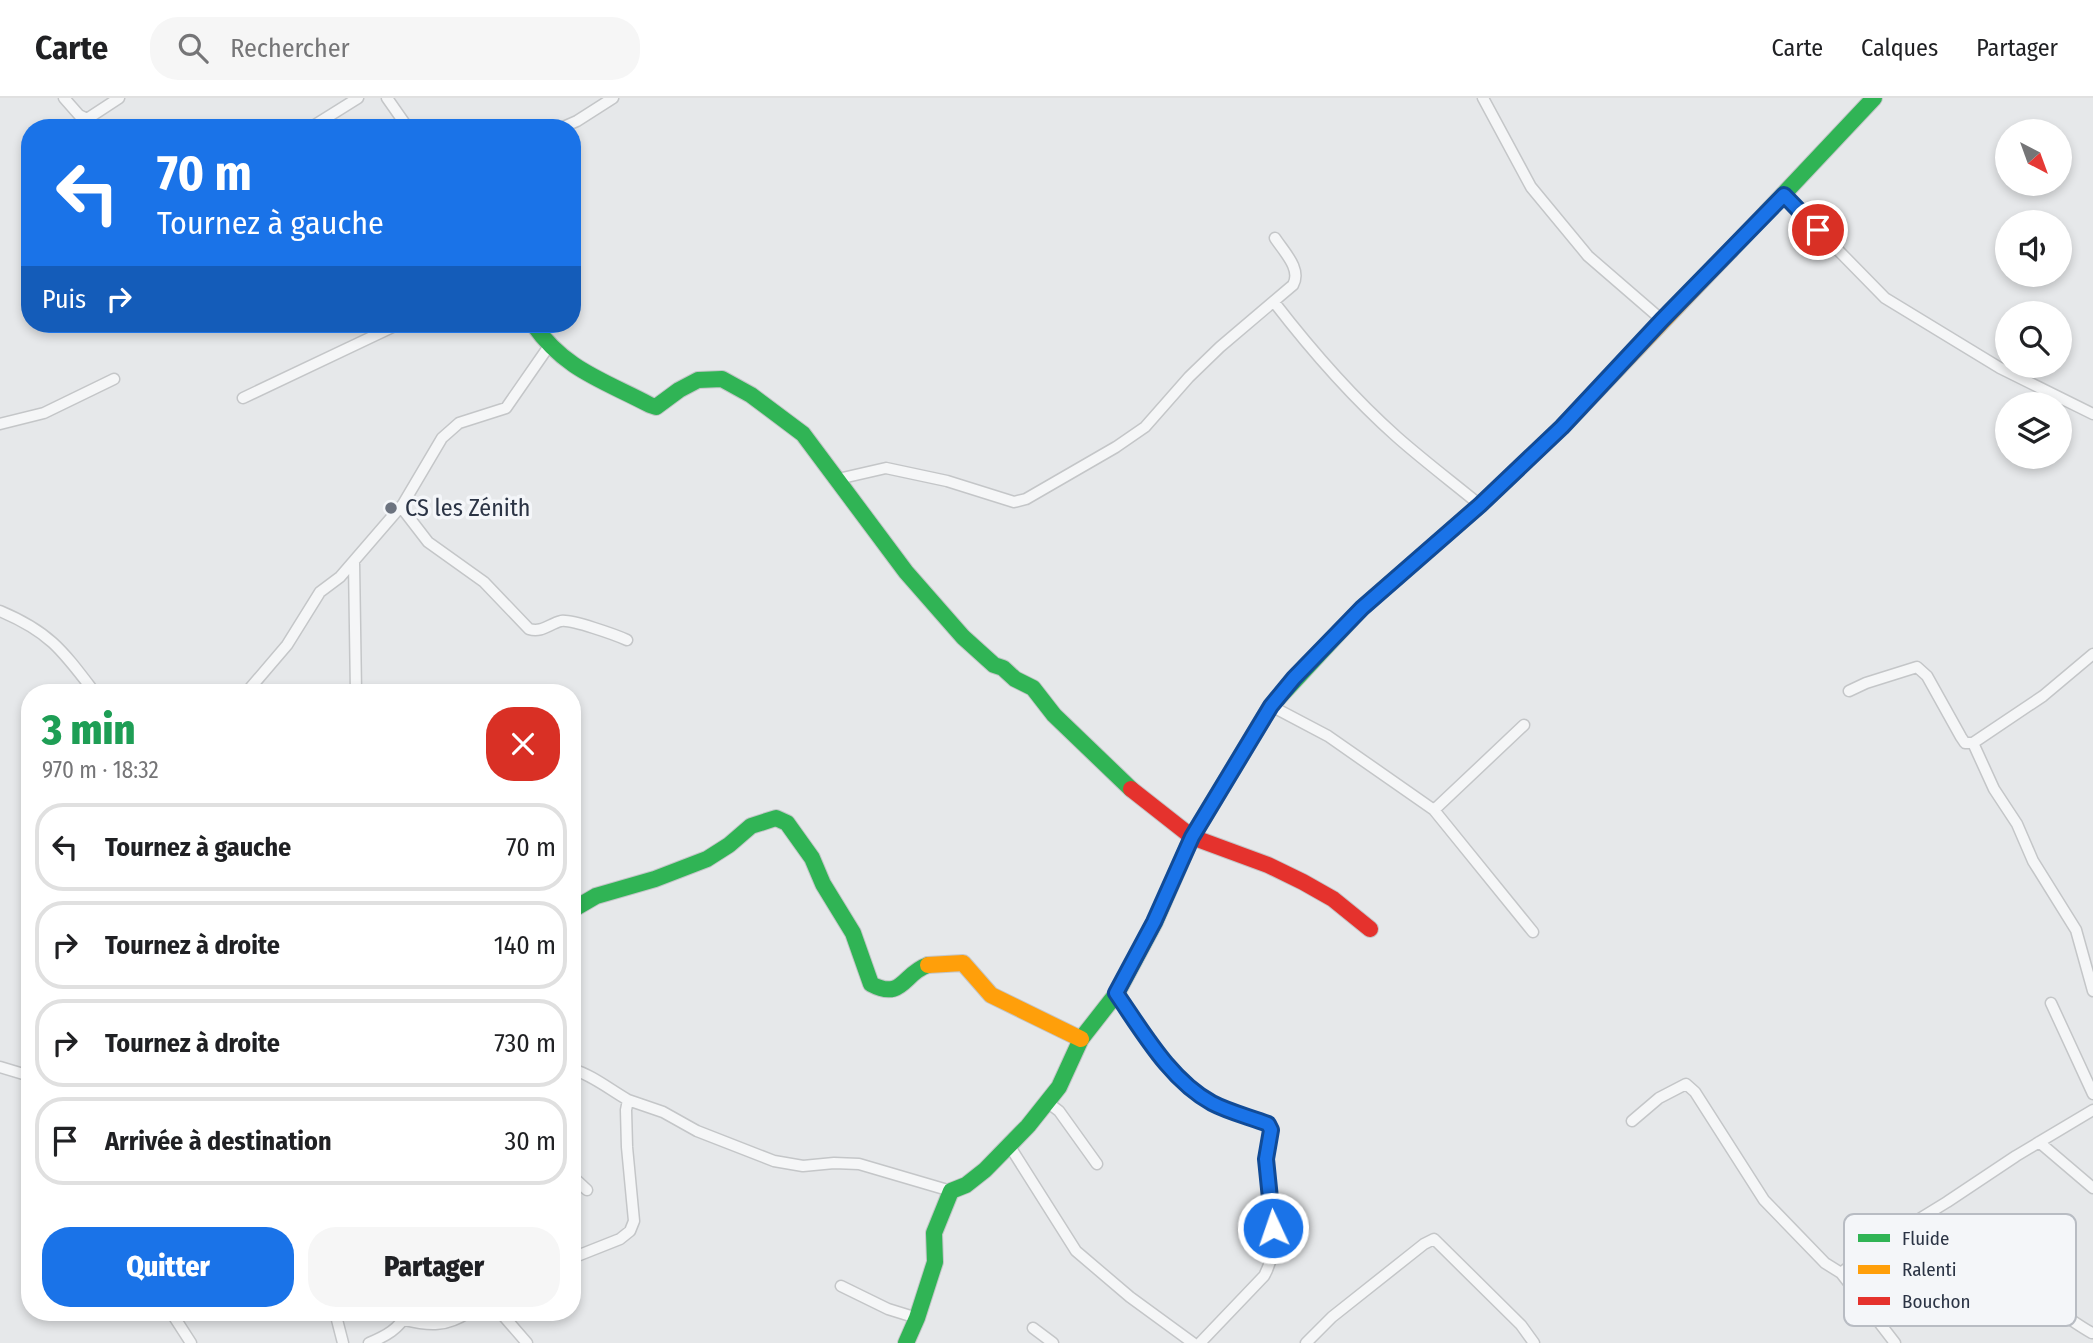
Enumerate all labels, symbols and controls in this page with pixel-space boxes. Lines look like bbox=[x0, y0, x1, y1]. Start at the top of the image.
search box bbox=[150, 17, 640, 80]
text: Carte bbox=[35, 28, 108, 68]
icon: search bbox=[174, 29, 212, 67]
text: Rechercher bbox=[230, 33, 350, 64]
text: Carte bbox=[1772, 34, 1823, 62]
text: Calques bbox=[1861, 34, 1938, 62]
text: Partager bbox=[1976, 34, 2058, 62]
north arrow bbox=[1995, 119, 2072, 196]
map controls bbox=[1995, 119, 2072, 469]
text: 70 m bbox=[157, 144, 252, 203]
icon: left bbox=[42, 147, 133, 238]
pin bbox=[1788, 200, 1848, 260]
text: Tournez à gauche bbox=[157, 204, 384, 242]
button: sound bbox=[1995, 210, 2072, 287]
icon: arrive bbox=[1799, 211, 1837, 249]
icon: right bbox=[100, 280, 138, 318]
text: Puis bbox=[42, 284, 86, 315]
button: search bbox=[1995, 301, 2072, 378]
button: layers bbox=[1995, 392, 2072, 469]
place label: CS les Zénith bbox=[405, 494, 530, 522]
marker: CS les Zénith bbox=[383, 500, 399, 516]
text: 3 min bbox=[42, 705, 135, 755]
button: close bbox=[486, 707, 560, 781]
text: 970 m · 18:32 bbox=[42, 756, 159, 784]
icon: left bbox=[46, 828, 84, 866]
text: Tournez à gauche bbox=[105, 832, 291, 863]
text: 70 m bbox=[506, 832, 556, 863]
icon: right bbox=[46, 926, 84, 964]
text: Tournez à droite bbox=[105, 930, 280, 961]
text: 140 m bbox=[494, 930, 556, 961]
icon: right bbox=[46, 1024, 84, 1062]
text: Tournez à droite bbox=[105, 1028, 280, 1059]
text: 730 m bbox=[494, 1028, 556, 1059]
icon: arrive bbox=[46, 1122, 84, 1160]
text: Arrivée à destination bbox=[105, 1126, 332, 1157]
text: 30 m bbox=[505, 1126, 556, 1157]
position arrow bbox=[1236, 1191, 1310, 1265]
legend bbox=[1844, 1214, 2076, 1326]
button: Quitter bbox=[42, 1227, 294, 1307]
button: Partager bbox=[308, 1227, 560, 1307]
text: Fluide bbox=[1902, 1227, 1949, 1250]
text: Ralenti bbox=[1902, 1258, 1957, 1281]
text: Bouchon bbox=[1902, 1290, 1970, 1313]

